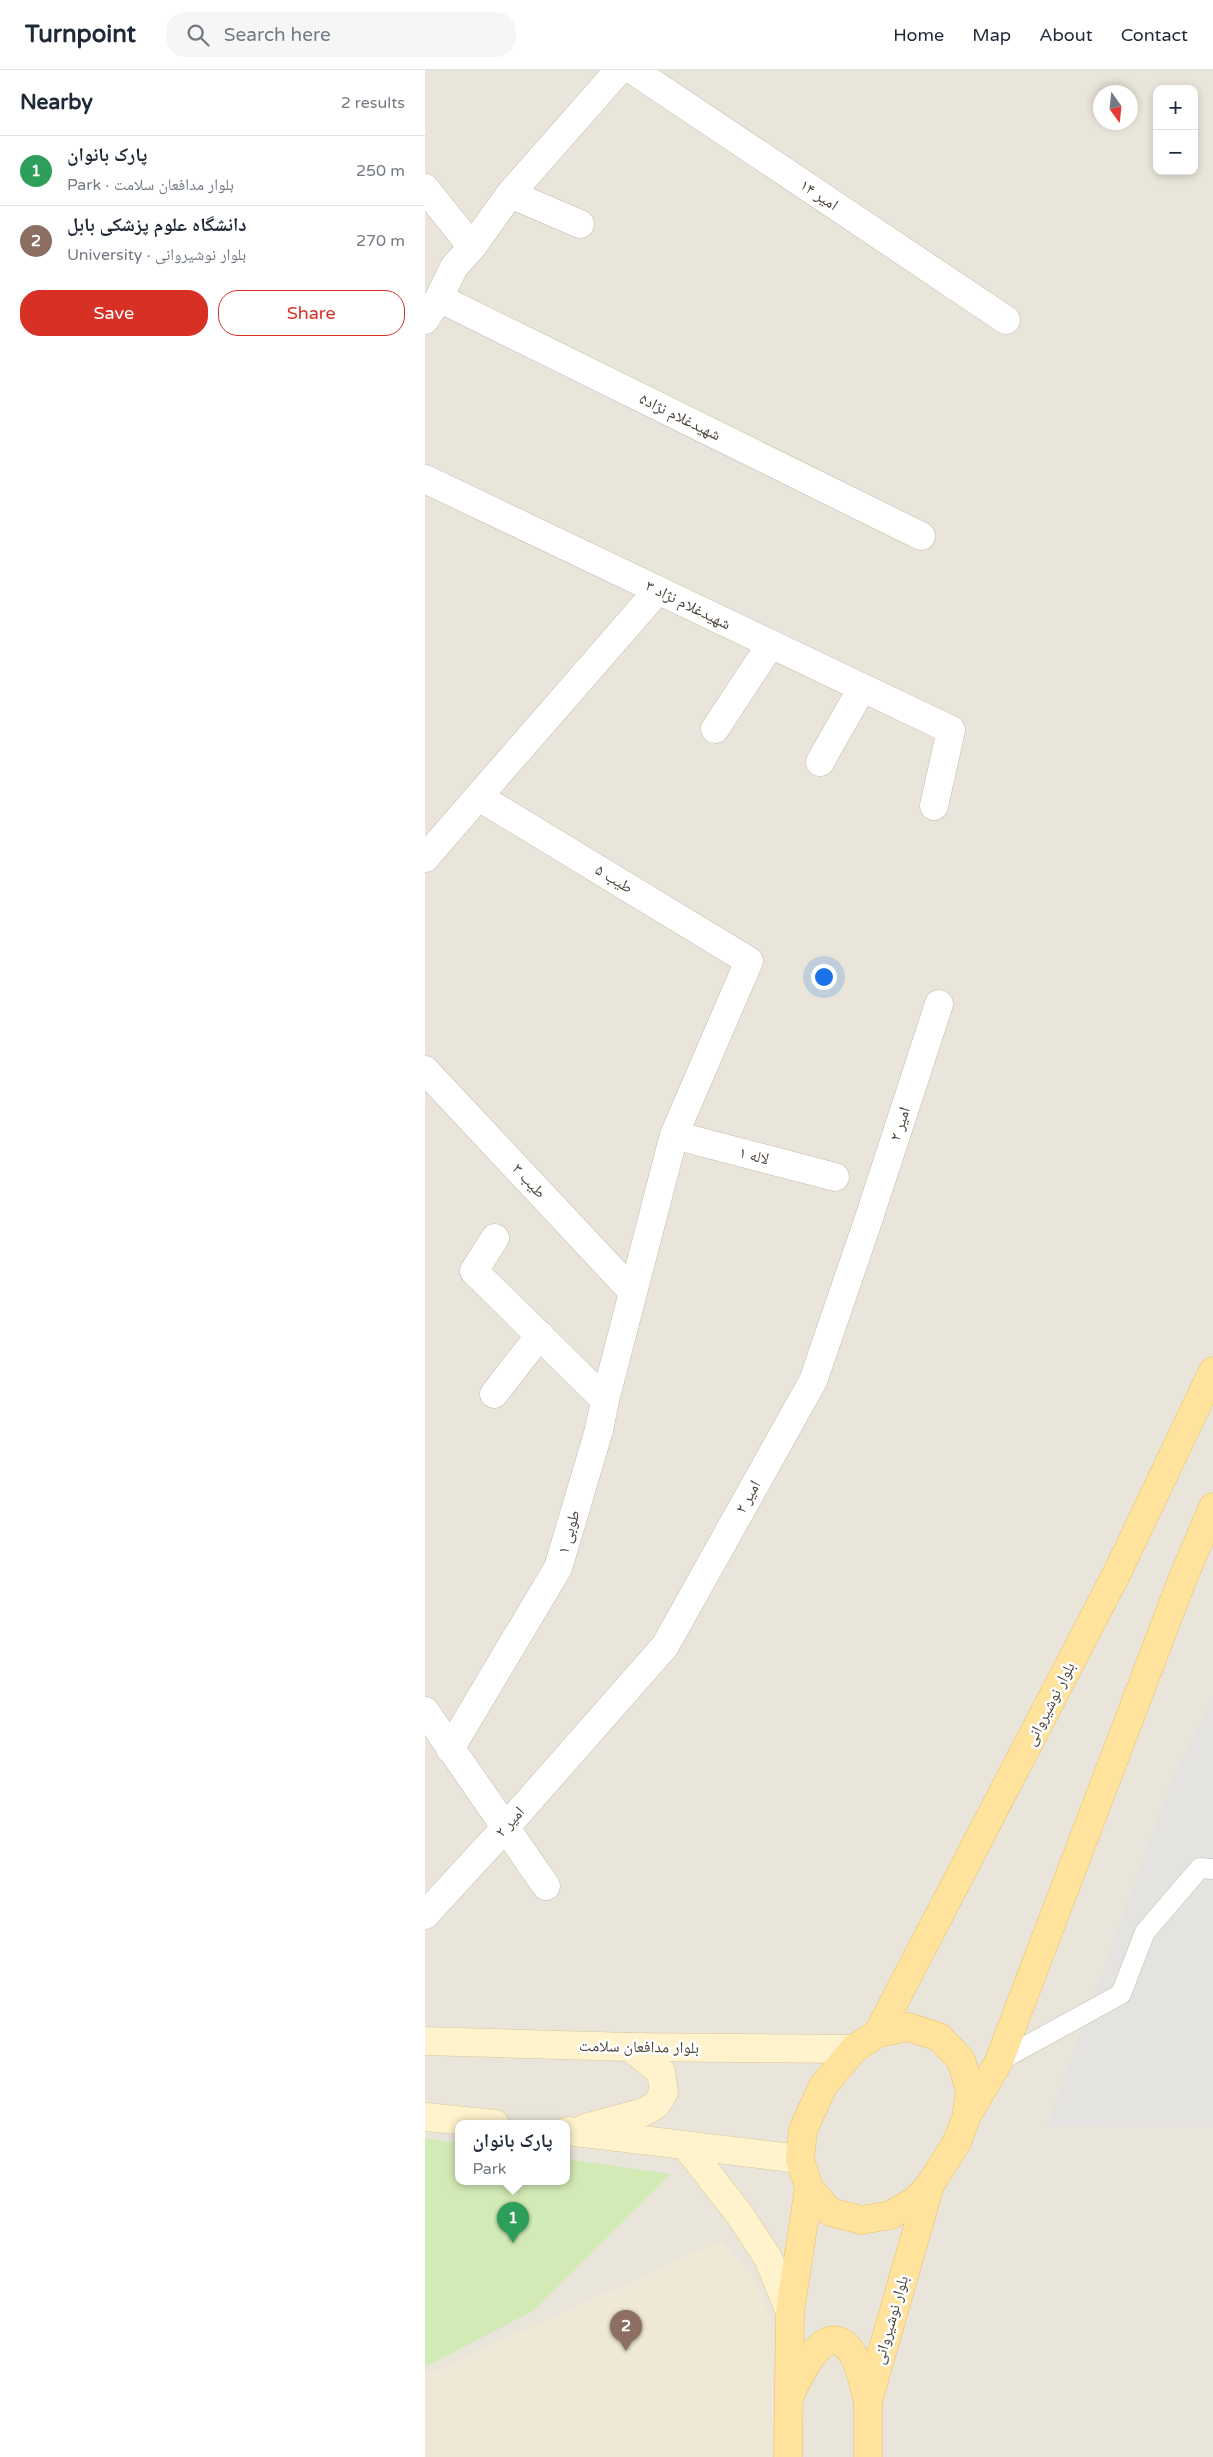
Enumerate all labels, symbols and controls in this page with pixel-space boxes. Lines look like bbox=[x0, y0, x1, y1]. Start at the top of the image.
search box bbox=[166, 12, 516, 57]
text: Turnpoint bbox=[25, 20, 136, 49]
icon: search bbox=[184, 21, 212, 49]
text: Search here bbox=[224, 24, 331, 46]
text: Home bbox=[893, 24, 944, 46]
text: Map bbox=[972, 24, 1011, 46]
text: About bbox=[1039, 24, 1093, 46]
text: Contact bbox=[1121, 24, 1188, 46]
north arrow bbox=[1093, 85, 1138, 130]
map controls bbox=[1153, 85, 1198, 175]
button: + bbox=[1153, 85, 1198, 130]
text: Nearby bbox=[20, 90, 93, 115]
text: 2 results bbox=[341, 93, 405, 113]
button: − bbox=[1153, 130, 1198, 175]
text: پارک بانوان bbox=[67, 144, 147, 166]
text: 1 bbox=[31, 161, 41, 181]
text: 250 m bbox=[356, 161, 405, 181]
text: Park · بلوار مدافعان سلامت bbox=[67, 175, 234, 195]
street label: امیر ۱۴ bbox=[796, 175, 842, 215]
text: دانشگاه علوم پزشکی بابل bbox=[67, 214, 247, 236]
text: 2 bbox=[31, 231, 41, 251]
text: 270 m bbox=[356, 231, 405, 251]
text: University · بلوار نوشیروانی bbox=[67, 245, 246, 265]
button: Save bbox=[20, 290, 208, 336]
button: Share bbox=[218, 290, 405, 336]
street label: شهیدغلام نژاد۵ bbox=[636, 389, 724, 445]
street label: شهیدغلام نژاد ۳ bbox=[642, 576, 734, 634]
street label: طیب ۵ bbox=[591, 860, 637, 898]
your location bbox=[811, 964, 837, 990]
street label: امیر ۲ bbox=[885, 1104, 915, 1144]
street label: لاله ۱ bbox=[737, 1142, 771, 1170]
street label: طیب ۳ bbox=[508, 1159, 550, 1203]
street label: امیر ۲ bbox=[731, 1477, 765, 1517]
street label: طوبی ۱ bbox=[553, 1508, 585, 1556]
street label: بلوار نوشیروانی bbox=[1020, 1659, 1080, 1749]
street label: امیر ۲ bbox=[491, 1802, 529, 1842]
street label: بلوار مدافعان سلامت bbox=[579, 2036, 699, 2058]
popup bbox=[455, 2120, 570, 2185]
text: پارک بانوان bbox=[472, 2130, 553, 2152]
text: Park bbox=[472, 2159, 507, 2179]
pin: 1 bbox=[497, 2202, 529, 2243]
street label: بلوار نوشیروانی bbox=[869, 2273, 913, 2367]
pin: 2 bbox=[610, 2310, 642, 2351]

